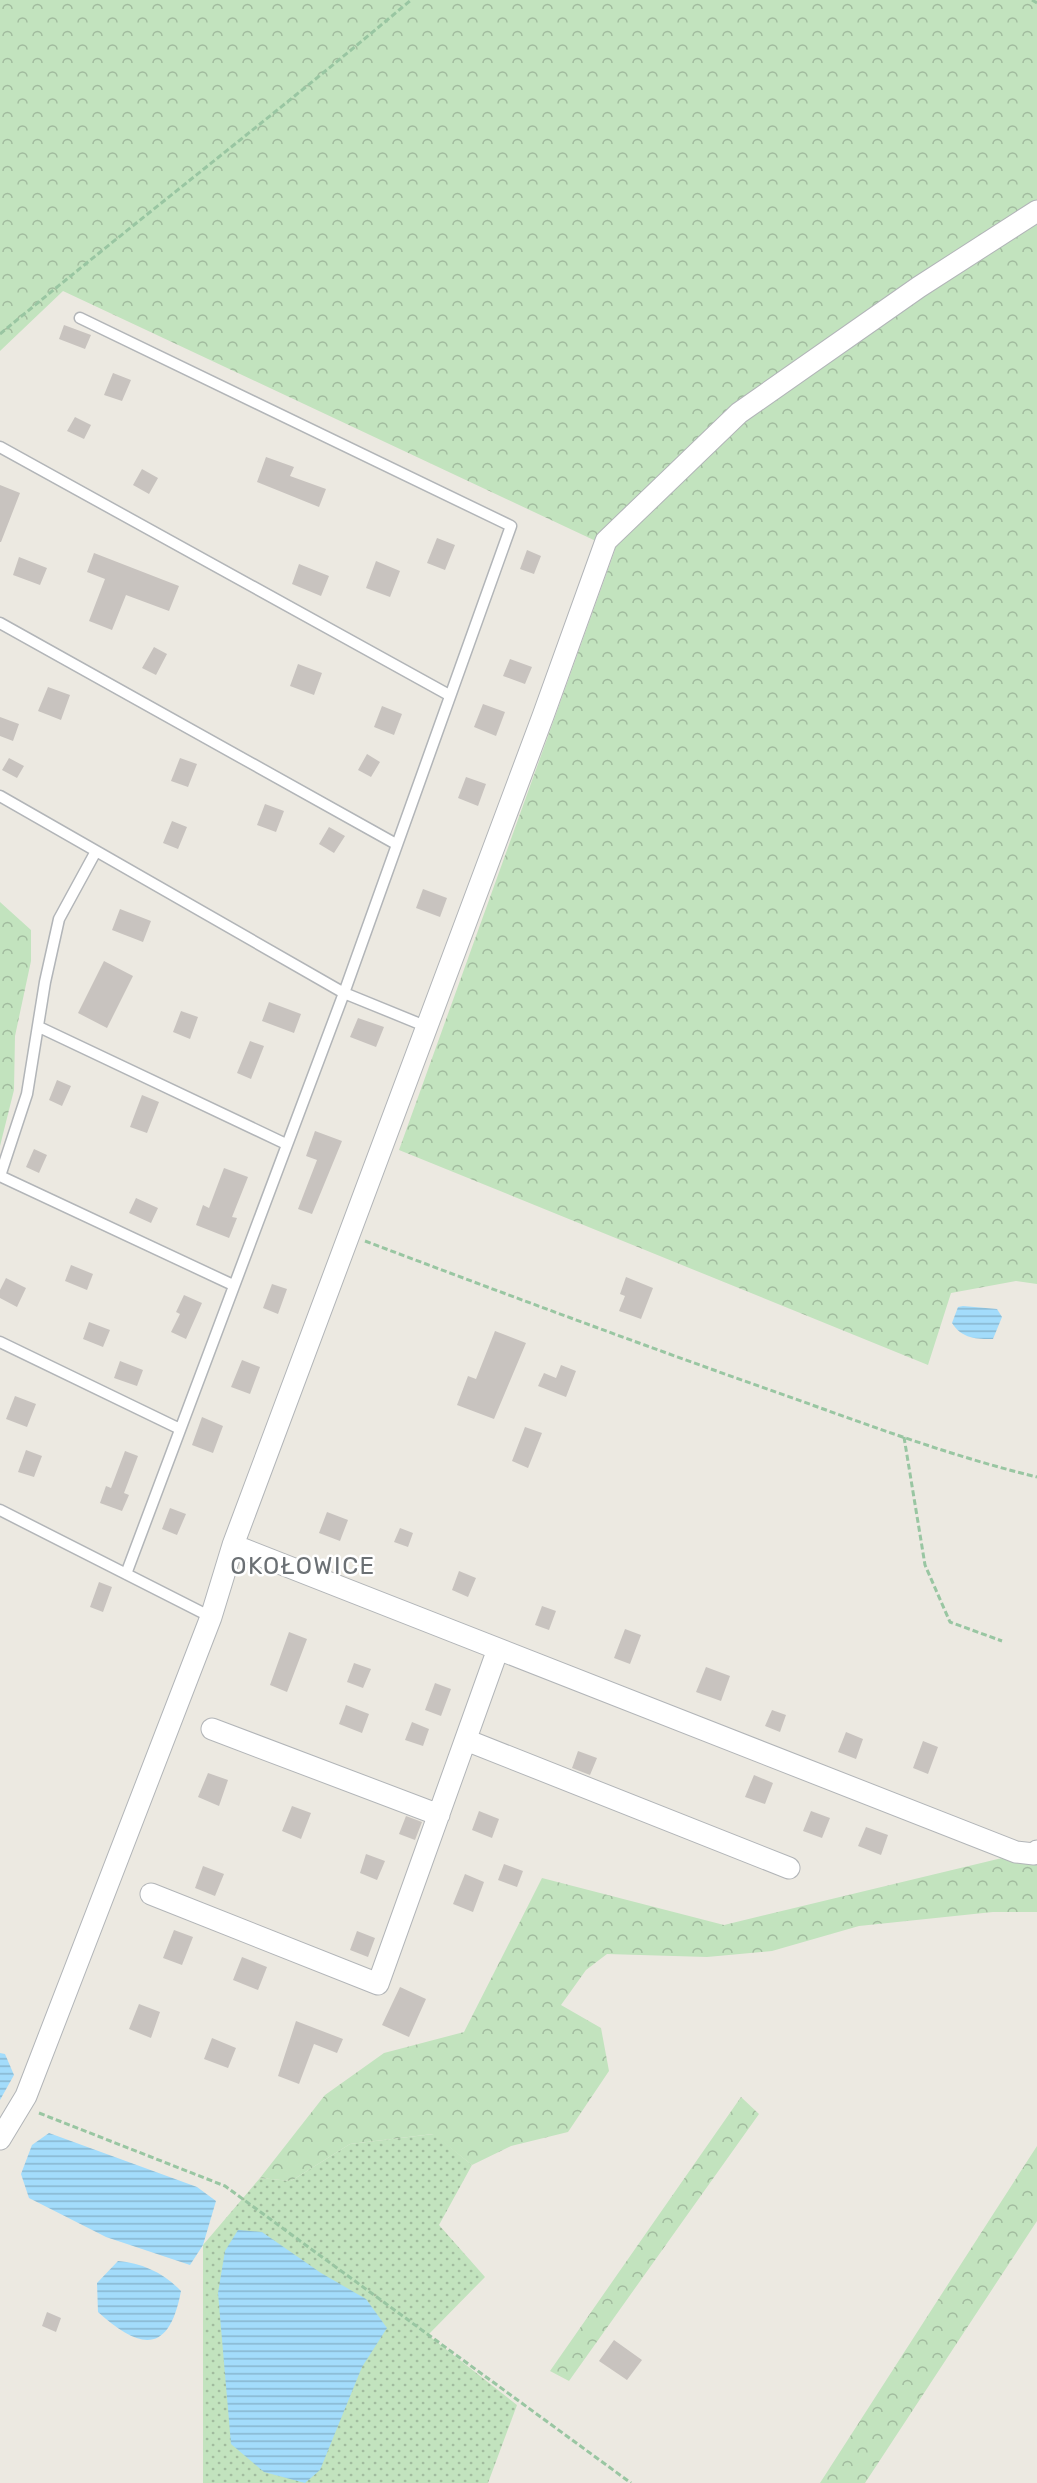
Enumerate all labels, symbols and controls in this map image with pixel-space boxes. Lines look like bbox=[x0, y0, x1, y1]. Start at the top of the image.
district label: OKOŁOWICE bbox=[230, 1552, 376, 1580]

